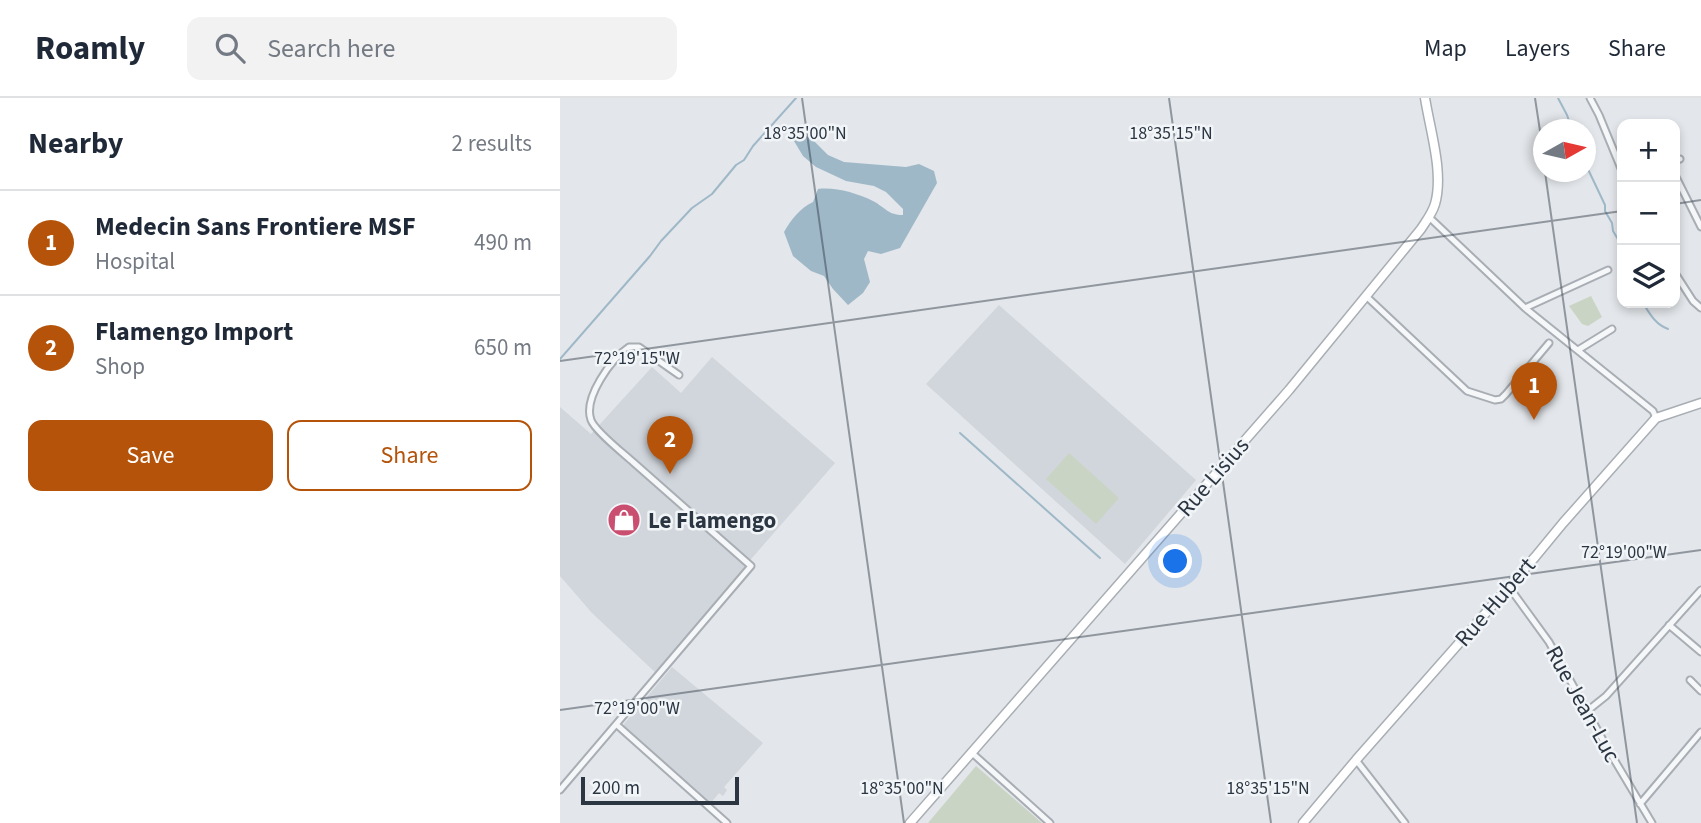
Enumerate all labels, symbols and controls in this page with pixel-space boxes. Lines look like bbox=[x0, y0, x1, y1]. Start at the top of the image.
search box bbox=[187, 17, 677, 80]
text: Roamly bbox=[35, 25, 145, 72]
icon: search bbox=[211, 29, 249, 67]
text: Search here bbox=[267, 30, 395, 67]
text: Map bbox=[1424, 31, 1467, 66]
text: Layers bbox=[1505, 31, 1570, 66]
text: Share bbox=[1608, 31, 1666, 66]
north arrow bbox=[1533, 119, 1596, 182]
map controls bbox=[1617, 119, 1680, 308]
button: + bbox=[1617, 119, 1680, 182]
text: 18°35'00"N bbox=[763, 121, 847, 146]
text: 18°35'15"N bbox=[1129, 121, 1213, 146]
text: Nearby bbox=[28, 122, 123, 165]
text: 2 results bbox=[452, 127, 532, 160]
button: − bbox=[1617, 182, 1680, 245]
text: Medecin Sans Frontiere MSF bbox=[95, 208, 416, 245]
text: 1 bbox=[45, 226, 57, 259]
text: 490 m bbox=[474, 226, 532, 259]
text: Hospital bbox=[95, 245, 175, 278]
button: layers bbox=[1617, 245, 1680, 308]
text: Flamengo Import bbox=[95, 313, 293, 350]
text: 2 bbox=[45, 331, 57, 364]
text: 650 m bbox=[474, 331, 532, 364]
text: 72°19'15"W bbox=[594, 346, 680, 371]
text: Shop bbox=[95, 350, 145, 383]
pin: 1 bbox=[1511, 362, 1557, 420]
pin: 2 bbox=[647, 416, 693, 474]
button: Save bbox=[28, 420, 273, 491]
button: Share bbox=[287, 420, 532, 491]
street label: Rue Lisius bbox=[1169, 430, 1257, 524]
shop icon: Le Flamengo bbox=[605, 501, 643, 539]
place label: Le Flamengo bbox=[648, 504, 776, 537]
text: 72°19'00"W bbox=[1581, 540, 1667, 565]
your location bbox=[1158, 544, 1192, 578]
street label: Rue Hubert bbox=[1447, 550, 1543, 654]
street label: Rue Jean-Luc bbox=[1537, 640, 1629, 768]
text: 72°19'00"W bbox=[594, 696, 680, 721]
scale bar bbox=[581, 774, 738, 806]
text: 200 m bbox=[592, 775, 640, 802]
text: 18°35'00"N bbox=[860, 776, 944, 801]
text: 18°35'15"N bbox=[1226, 776, 1310, 801]

